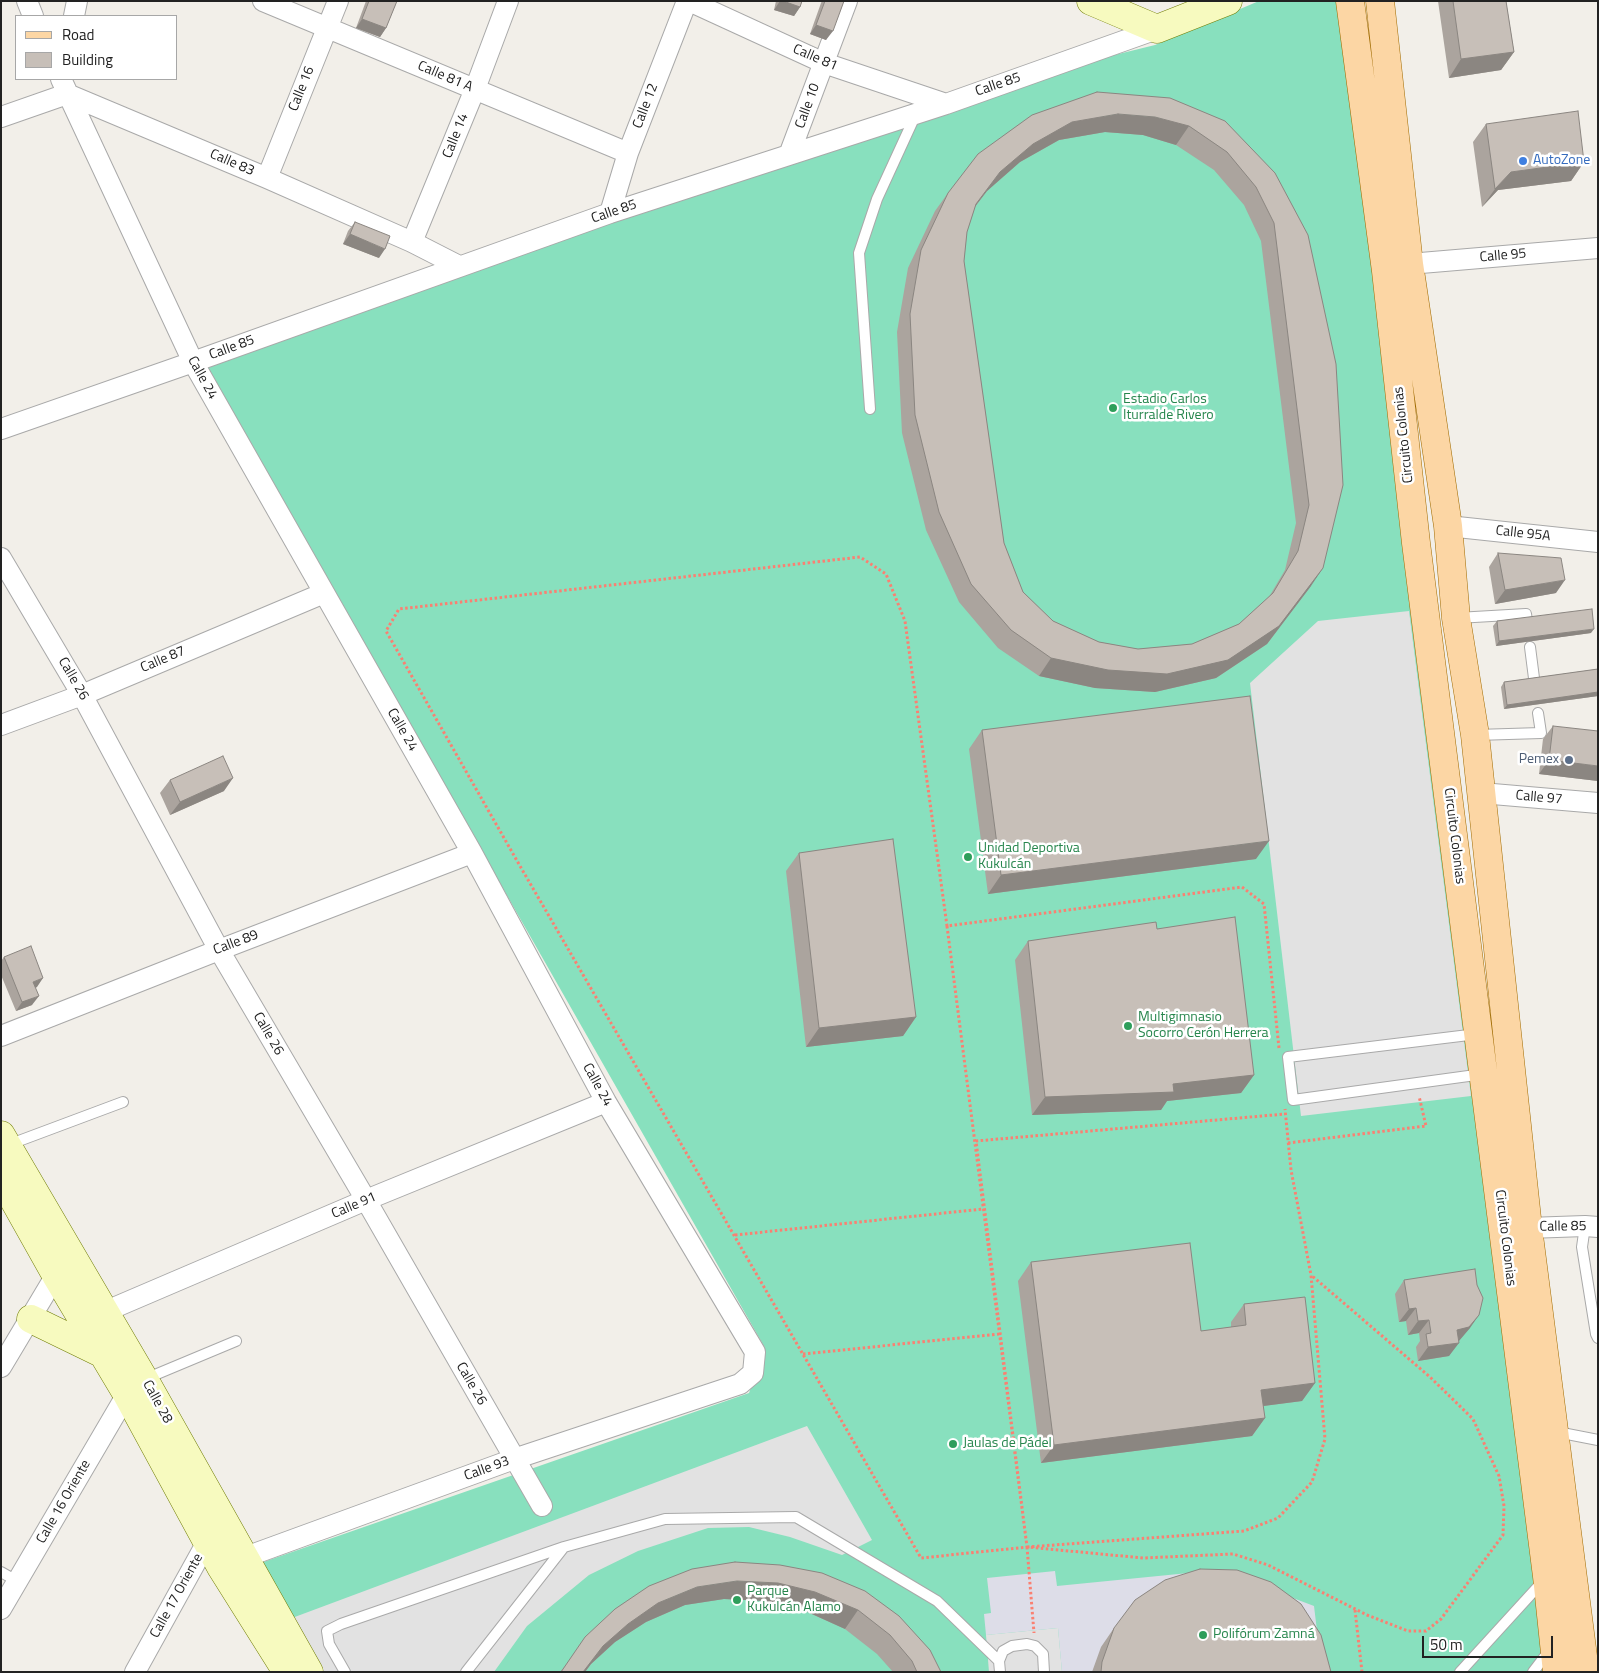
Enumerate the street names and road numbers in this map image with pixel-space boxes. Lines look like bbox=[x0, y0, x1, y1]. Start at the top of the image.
street label: Calle 81 bbox=[790, 41, 840, 75]
street label: Calle 81 A bbox=[415, 58, 475, 96]
street label: Calle 16 bbox=[285, 64, 319, 114]
street label: Calle 85 bbox=[973, 69, 1023, 101]
street label: Calle 12 bbox=[630, 81, 662, 131]
street label: Calle 10 bbox=[792, 81, 824, 131]
street label: Calle 14 bbox=[439, 111, 473, 161]
street label: Calle 83 bbox=[207, 146, 257, 180]
street label: Calle 85 bbox=[589, 196, 639, 228]
street label: Calle 95 bbox=[1479, 246, 1527, 266]
street label: Calle 85 bbox=[207, 332, 257, 364]
street label: Calle 24 bbox=[183, 353, 221, 403]
street label: Circuito Colonias bbox=[1391, 386, 1417, 484]
street label: Calle 95A bbox=[1495, 523, 1551, 545]
street label: Calle 87 bbox=[138, 643, 188, 677]
street label: Calle 26 bbox=[54, 654, 92, 704]
street label: Calle 24 bbox=[383, 705, 421, 755]
street label: Circuito Colonias bbox=[1440, 787, 1468, 885]
street label: Calle 97 bbox=[1515, 788, 1563, 808]
street label: Calle 89 bbox=[211, 927, 261, 959]
street label: Calle 26 bbox=[249, 1009, 287, 1059]
street label: Calle 24 bbox=[578, 1060, 616, 1110]
street label: Calle 91 bbox=[329, 1189, 379, 1223]
street label: Circuito Colonias bbox=[1491, 1189, 1519, 1287]
street label: Calle 85 bbox=[1539, 1218, 1587, 1236]
street label: Calle 26 bbox=[452, 1359, 490, 1409]
street label: Calle 28 bbox=[138, 1377, 176, 1427]
street label: Calle 93 bbox=[462, 1453, 512, 1485]
street label: Calle 16 Oriente bbox=[33, 1457, 95, 1547]
street label: Calle 17 Oriente bbox=[147, 1551, 207, 1641]

